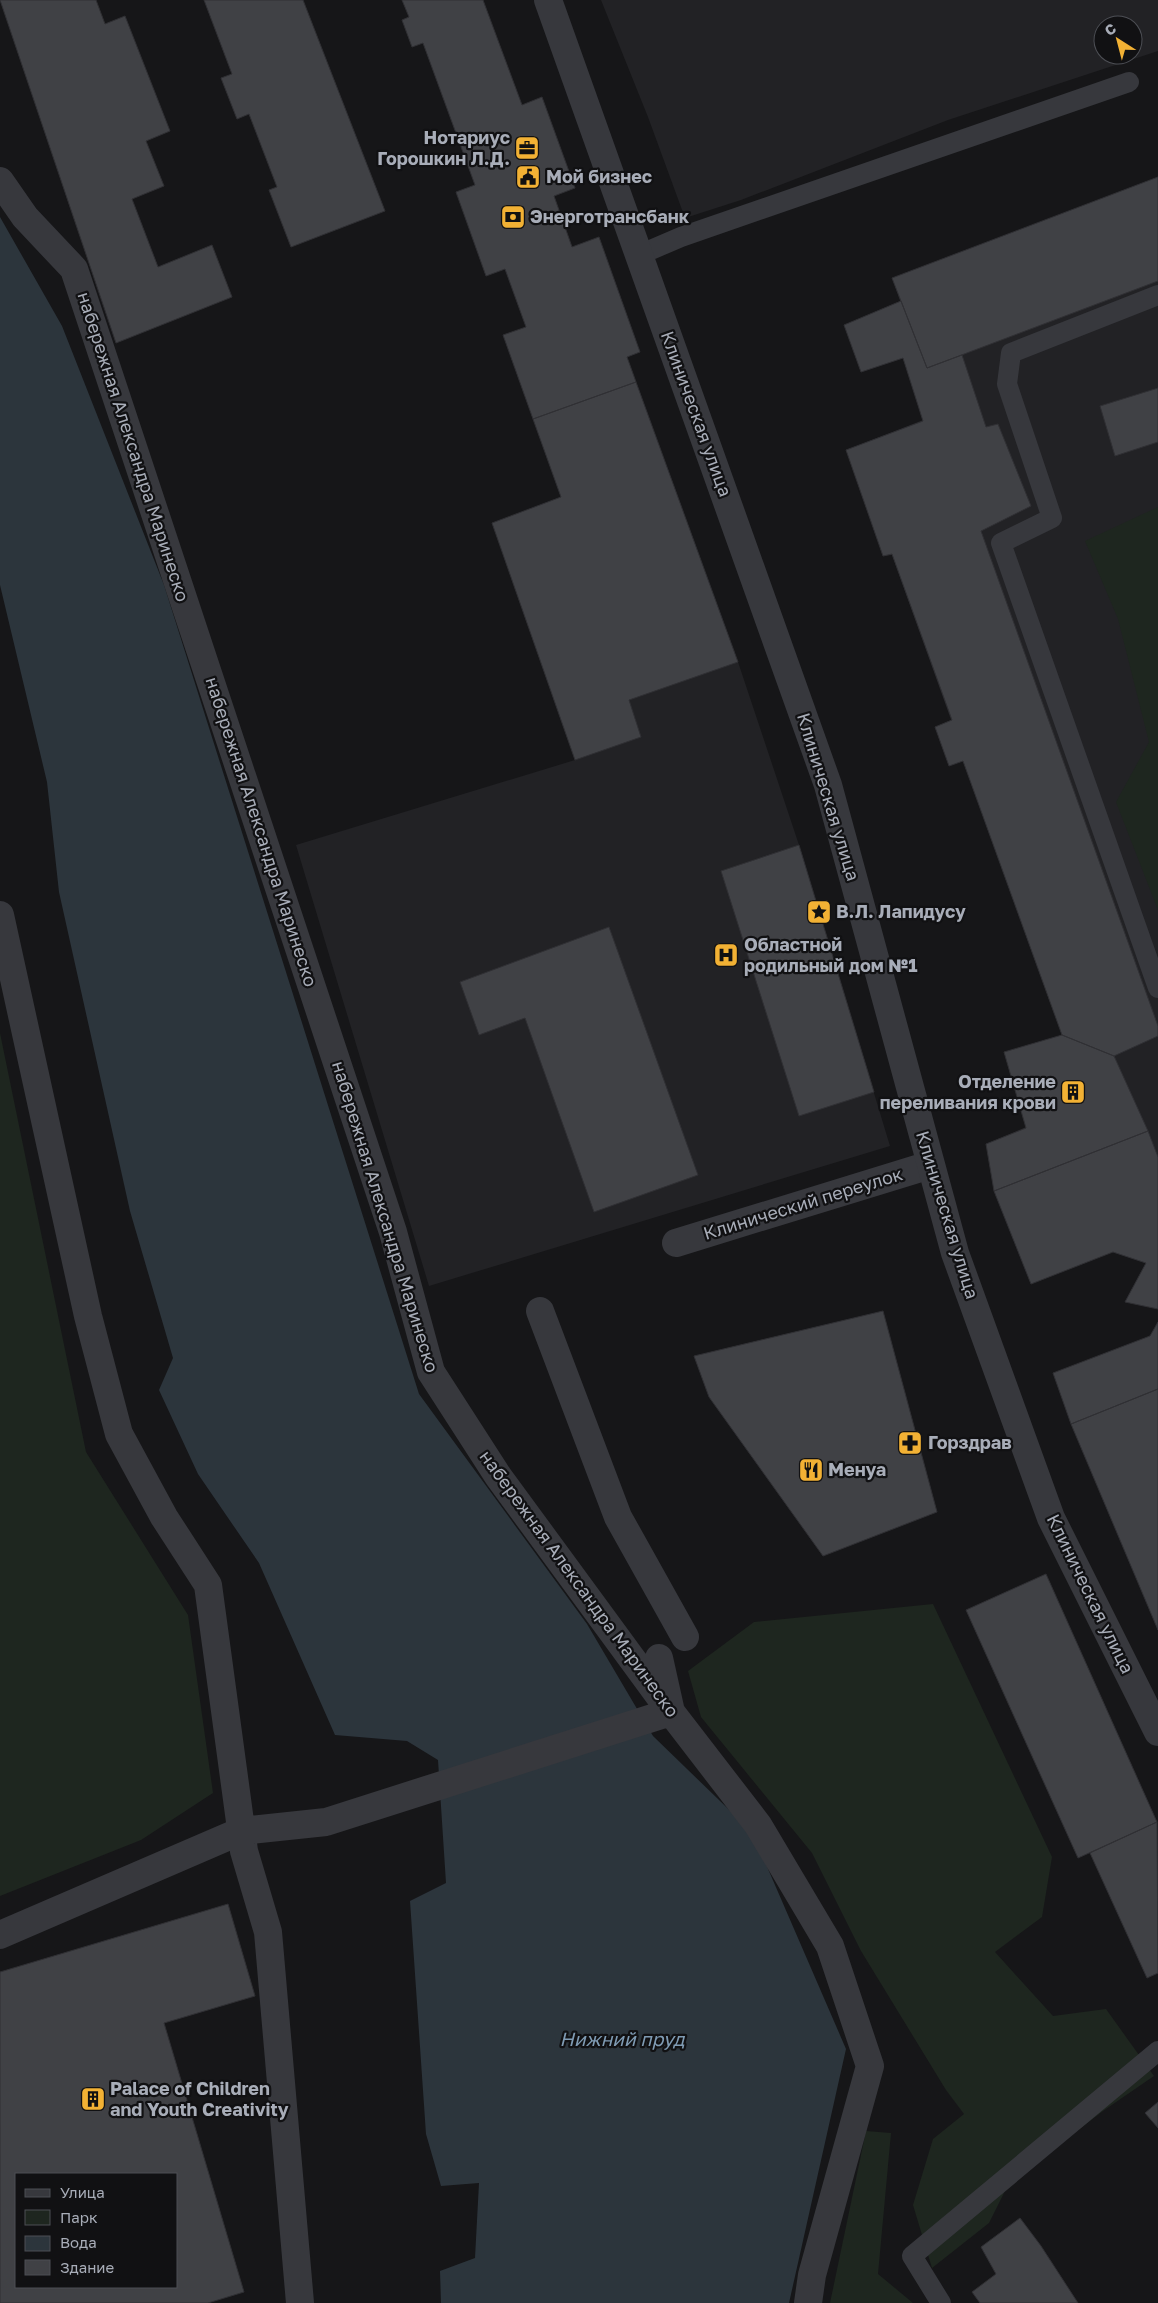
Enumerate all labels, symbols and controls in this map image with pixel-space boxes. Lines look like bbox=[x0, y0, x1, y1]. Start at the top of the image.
north arrow bbox=[1093, 15, 1143, 65]
text: С bbox=[1101, 19, 1119, 39]
place label: Нотариус Горошкин Л.Д. bbox=[377, 126, 510, 169]
office icon: Нотариус Горошкин Л.Д. bbox=[514, 135, 540, 161]
public building icon: Мой бизнес bbox=[515, 164, 541, 190]
place label: Мой бизнес bbox=[546, 165, 652, 187]
bank icon: Энерготрансбанк bbox=[500, 204, 526, 230]
place label: Энерготрансбанк bbox=[530, 205, 690, 227]
street label: набережная Александра Маринеско bbox=[73, 289, 195, 604]
street label: Клиническая улица bbox=[657, 328, 737, 499]
street label: набережная Александра Маринеско bbox=[201, 674, 323, 989]
street label: Клиническая улица bbox=[793, 710, 865, 883]
place icon: В.Л. Лапидусу bbox=[806, 899, 832, 925]
place label: В.Л. Лапидусу bbox=[836, 900, 966, 922]
place label: Областной родильный дом №1 bbox=[744, 933, 917, 976]
hospital icon: Областной родильный дом №1 bbox=[713, 942, 739, 968]
street label: набережная Александра Маринеско bbox=[328, 1058, 444, 1375]
place label: Отделение переливания крови bbox=[880, 1070, 1056, 1113]
building icon: Отделение переливания крови bbox=[1060, 1079, 1086, 1105]
street label: Клиническая улица bbox=[912, 1128, 984, 1301]
street label: Клинический переулок bbox=[700, 1162, 905, 1244]
pharmacy icon: Горздрав bbox=[897, 1430, 923, 1456]
place label: Горздрав bbox=[928, 1431, 1012, 1453]
street label: набережная Александра Маринеско bbox=[476, 1446, 684, 1721]
restaurant icon: Менуа bbox=[798, 1457, 824, 1483]
place label: Менуа bbox=[828, 1458, 886, 1480]
street label: Клиническая улица bbox=[1043, 1510, 1139, 1677]
water label: Нижний пруд bbox=[559, 2027, 686, 2050]
place label: Palace of Children and Youth Creativity bbox=[110, 2077, 289, 2120]
building icon: Palace of Children and Youth Creativity bbox=[80, 2086, 106, 2112]
legend bbox=[15, 2173, 178, 2288]
text: Улица bbox=[60, 2183, 105, 2201]
text: Парк bbox=[60, 2208, 98, 2226]
text: Вода bbox=[60, 2233, 97, 2251]
text: Здание bbox=[60, 2258, 114, 2276]

